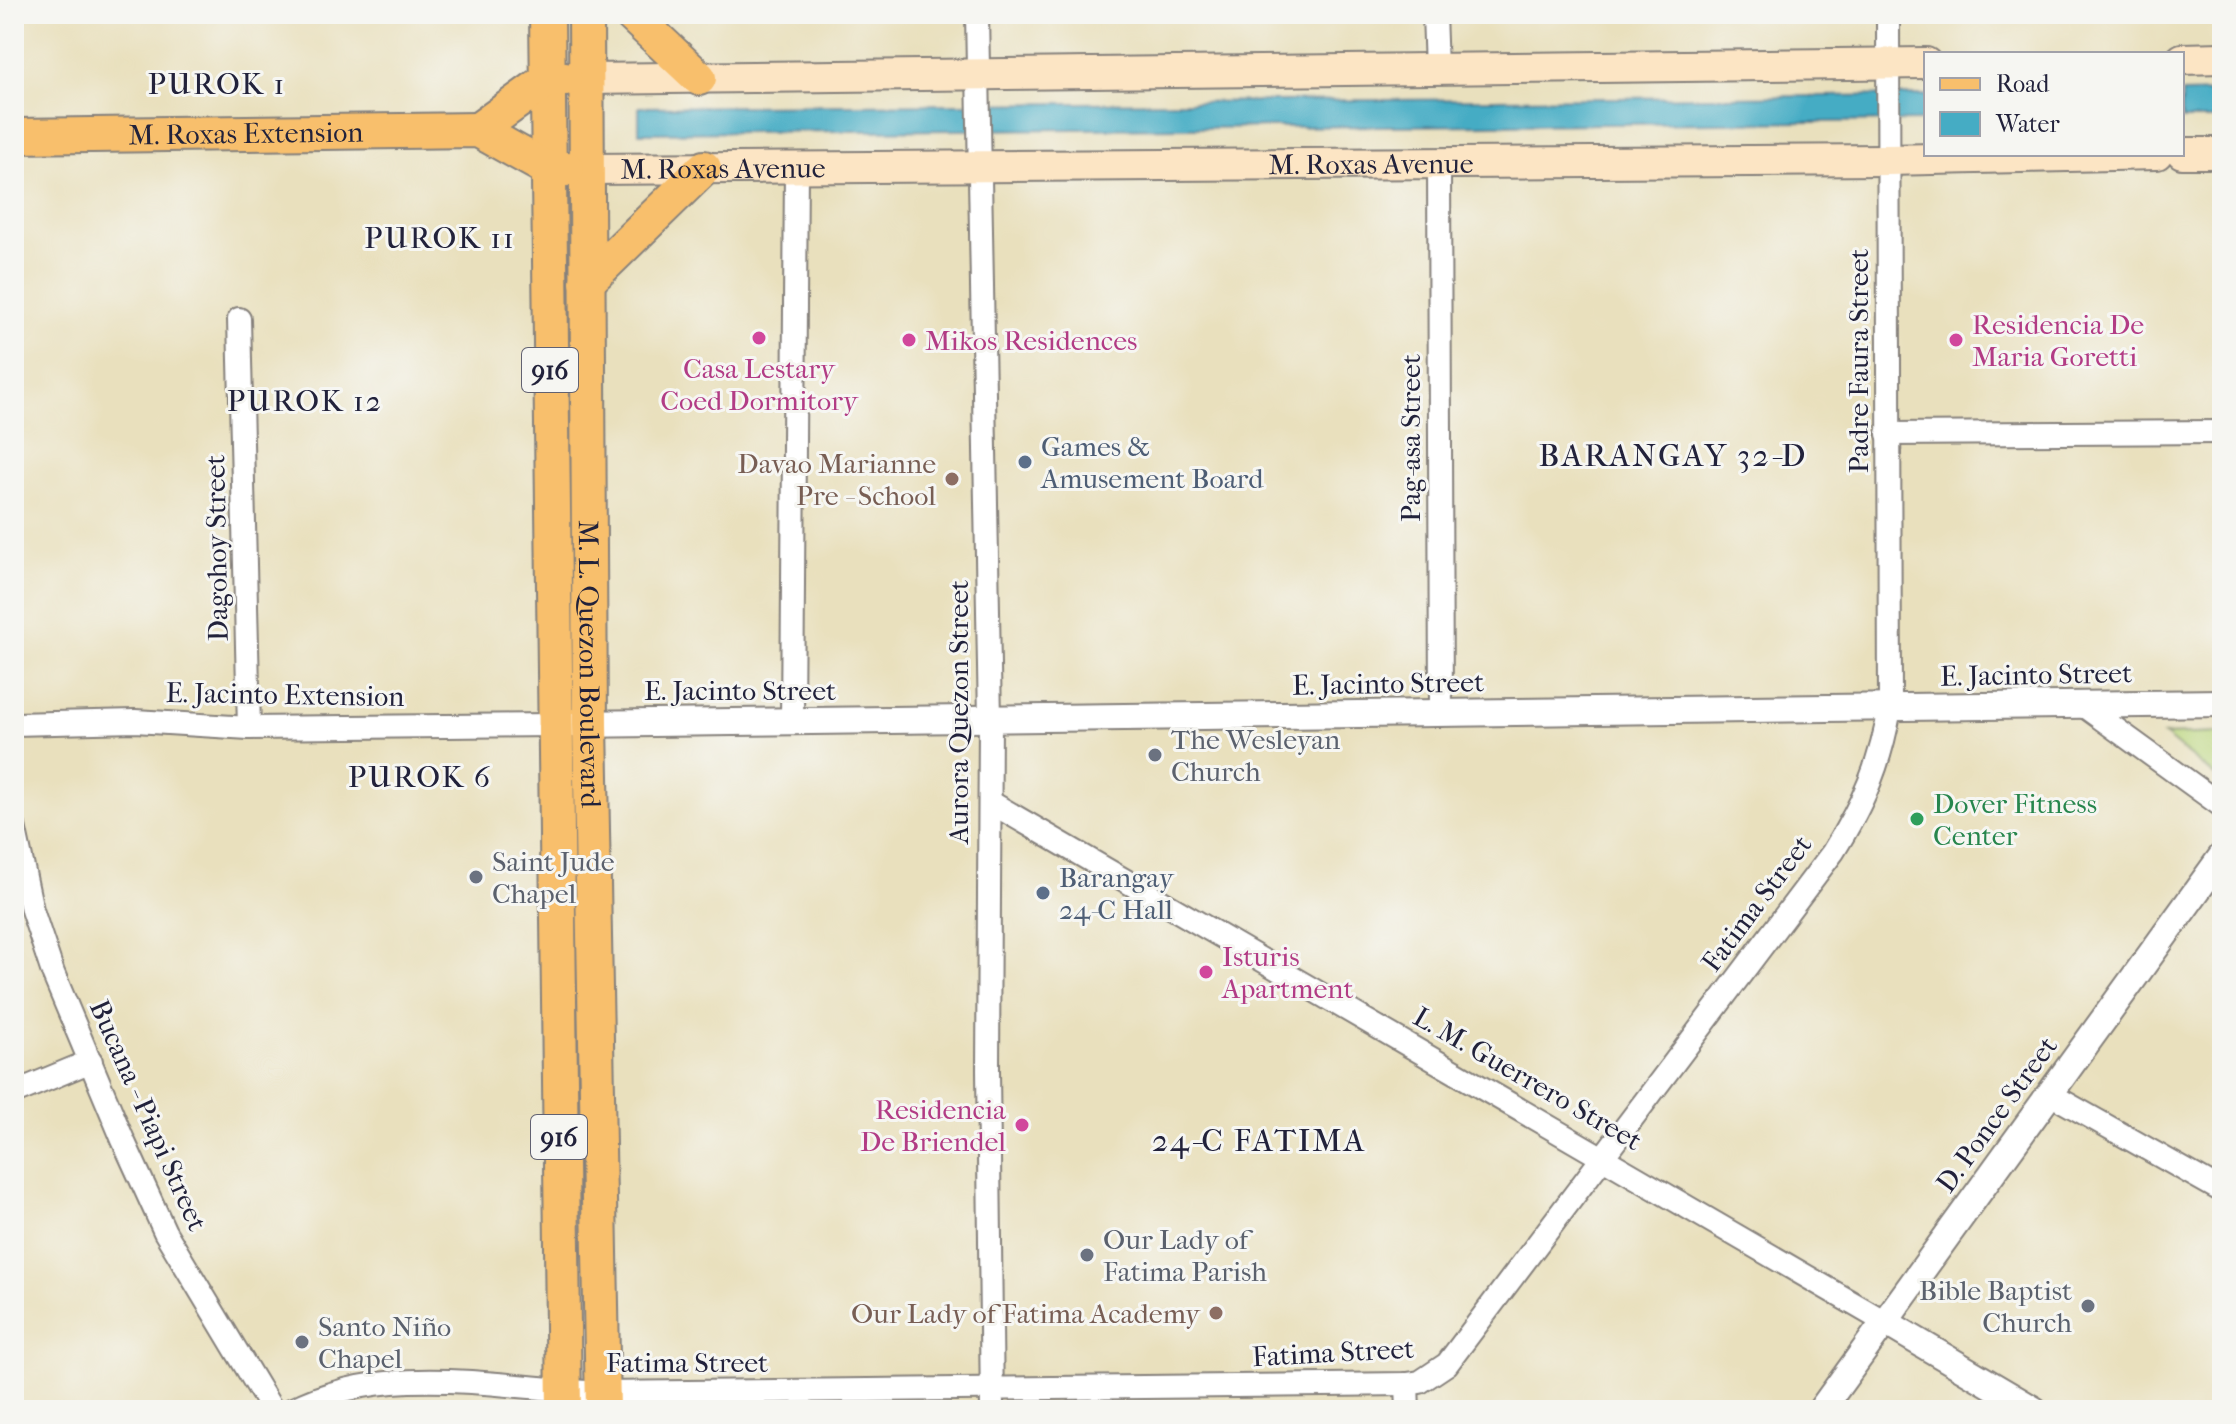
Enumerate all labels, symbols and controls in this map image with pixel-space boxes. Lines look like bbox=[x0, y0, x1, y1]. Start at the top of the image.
legend bbox=[1924, 52, 2184, 156]
district label: PUROK 1 bbox=[148, 67, 286, 102]
text: Road bbox=[1996, 70, 2050, 98]
text: Water bbox=[1995, 110, 2060, 138]
street label: M. Roxas Extension bbox=[128, 115, 364, 152]
street label: M. Roxas Avenue bbox=[1268, 147, 1474, 181]
street label: M. Roxas Avenue bbox=[620, 151, 826, 186]
district label: PUROK 11 bbox=[364, 221, 516, 256]
street label: Padre Faura Street bbox=[1842, 249, 1875, 473]
place label: Residencia De Maria Goretti bbox=[1972, 308, 2144, 373]
place label: Mikos Residences bbox=[925, 324, 1137, 357]
marker: Casa Lestary Coed Dormitory bbox=[750, 329, 768, 347]
marker: Mikos Residences bbox=[900, 331, 918, 349]
marker: Residencia De Maria Goretti bbox=[1947, 331, 1965, 349]
road number: 916 bbox=[522, 348, 578, 392]
place label: Casa Lestary Coed Dormitory bbox=[660, 352, 859, 417]
street label: Pag-asa Street bbox=[1394, 354, 1427, 522]
district label: PUROK 12 bbox=[227, 384, 383, 419]
place label: Games & Amusement Board bbox=[1040, 430, 1264, 495]
district label: BARANGAY 32-D bbox=[1539, 437, 1807, 474]
place label: Davao Marianne Pre - School bbox=[737, 447, 936, 512]
marker: Games & Amusement Board bbox=[1016, 453, 1034, 471]
street label: Dagohoy Street bbox=[198, 454, 235, 642]
marker: Davao Marianne Pre - School bbox=[943, 470, 961, 488]
street label: M. L. Quezon Boulevard bbox=[572, 520, 608, 809]
street label: Aurora Quezon Street bbox=[942, 580, 975, 845]
street label: E. Jacinto Street bbox=[1940, 656, 2132, 693]
street label: E. Jacinto Street bbox=[1292, 665, 1484, 702]
street label: E. Jacinto Street bbox=[644, 674, 836, 707]
street label: E. Jacinto Extension bbox=[165, 676, 405, 713]
place label: The Wesleyan Church bbox=[1171, 723, 1340, 788]
marker: The Wesleyan Church bbox=[1146, 746, 1164, 764]
district label: PUROK 6 bbox=[348, 760, 492, 795]
place label: Dover Fitness Center bbox=[1933, 787, 2097, 852]
marker: Dover Fitness Center bbox=[1908, 810, 1926, 828]
street label: Fatima Street bbox=[1694, 829, 1818, 978]
place label: Saint Jude Chapel bbox=[492, 845, 615, 910]
place label: Barangay 24-C Hall bbox=[1059, 861, 1175, 926]
marker: Saint Jude Chapel bbox=[467, 868, 485, 886]
marker: Barangay 24-C Hall bbox=[1034, 884, 1052, 902]
place label: Isturis Apartment bbox=[1221, 940, 1353, 1005]
marker: Isturis Apartment bbox=[1197, 963, 1215, 981]
street label: Bucana - Piapi Street bbox=[83, 995, 214, 1236]
street label: L. M. Guerrero Street bbox=[1408, 1000, 1648, 1157]
street label: D. Ponce Street bbox=[1929, 1030, 2064, 1199]
place label: Residencia De Briendel bbox=[860, 1093, 1007, 1158]
road number: 916 bbox=[531, 1115, 587, 1159]
marker: Residencia De Briendel bbox=[1013, 1116, 1031, 1134]
district label: 24-C FATIMA bbox=[1152, 1122, 1366, 1159]
place label: Our Lady of Fatima Parish bbox=[1103, 1223, 1267, 1288]
marker: Our Lady of Fatima Parish bbox=[1078, 1246, 1096, 1264]
place label: Bible Baptist Church bbox=[1919, 1274, 2072, 1339]
place label: Our Lady of Fatima Academy bbox=[851, 1297, 1201, 1330]
marker: Bible Baptist Church bbox=[2079, 1297, 2097, 1315]
marker: Our Lady of Fatima Academy bbox=[1207, 1304, 1225, 1322]
place label: Santo Niño Chapel bbox=[318, 1310, 451, 1375]
street label: Fatima Street bbox=[1251, 1332, 1415, 1373]
marker: Santo Niño Chapel bbox=[293, 1333, 311, 1351]
street label: Fatima Street bbox=[606, 1346, 768, 1379]

